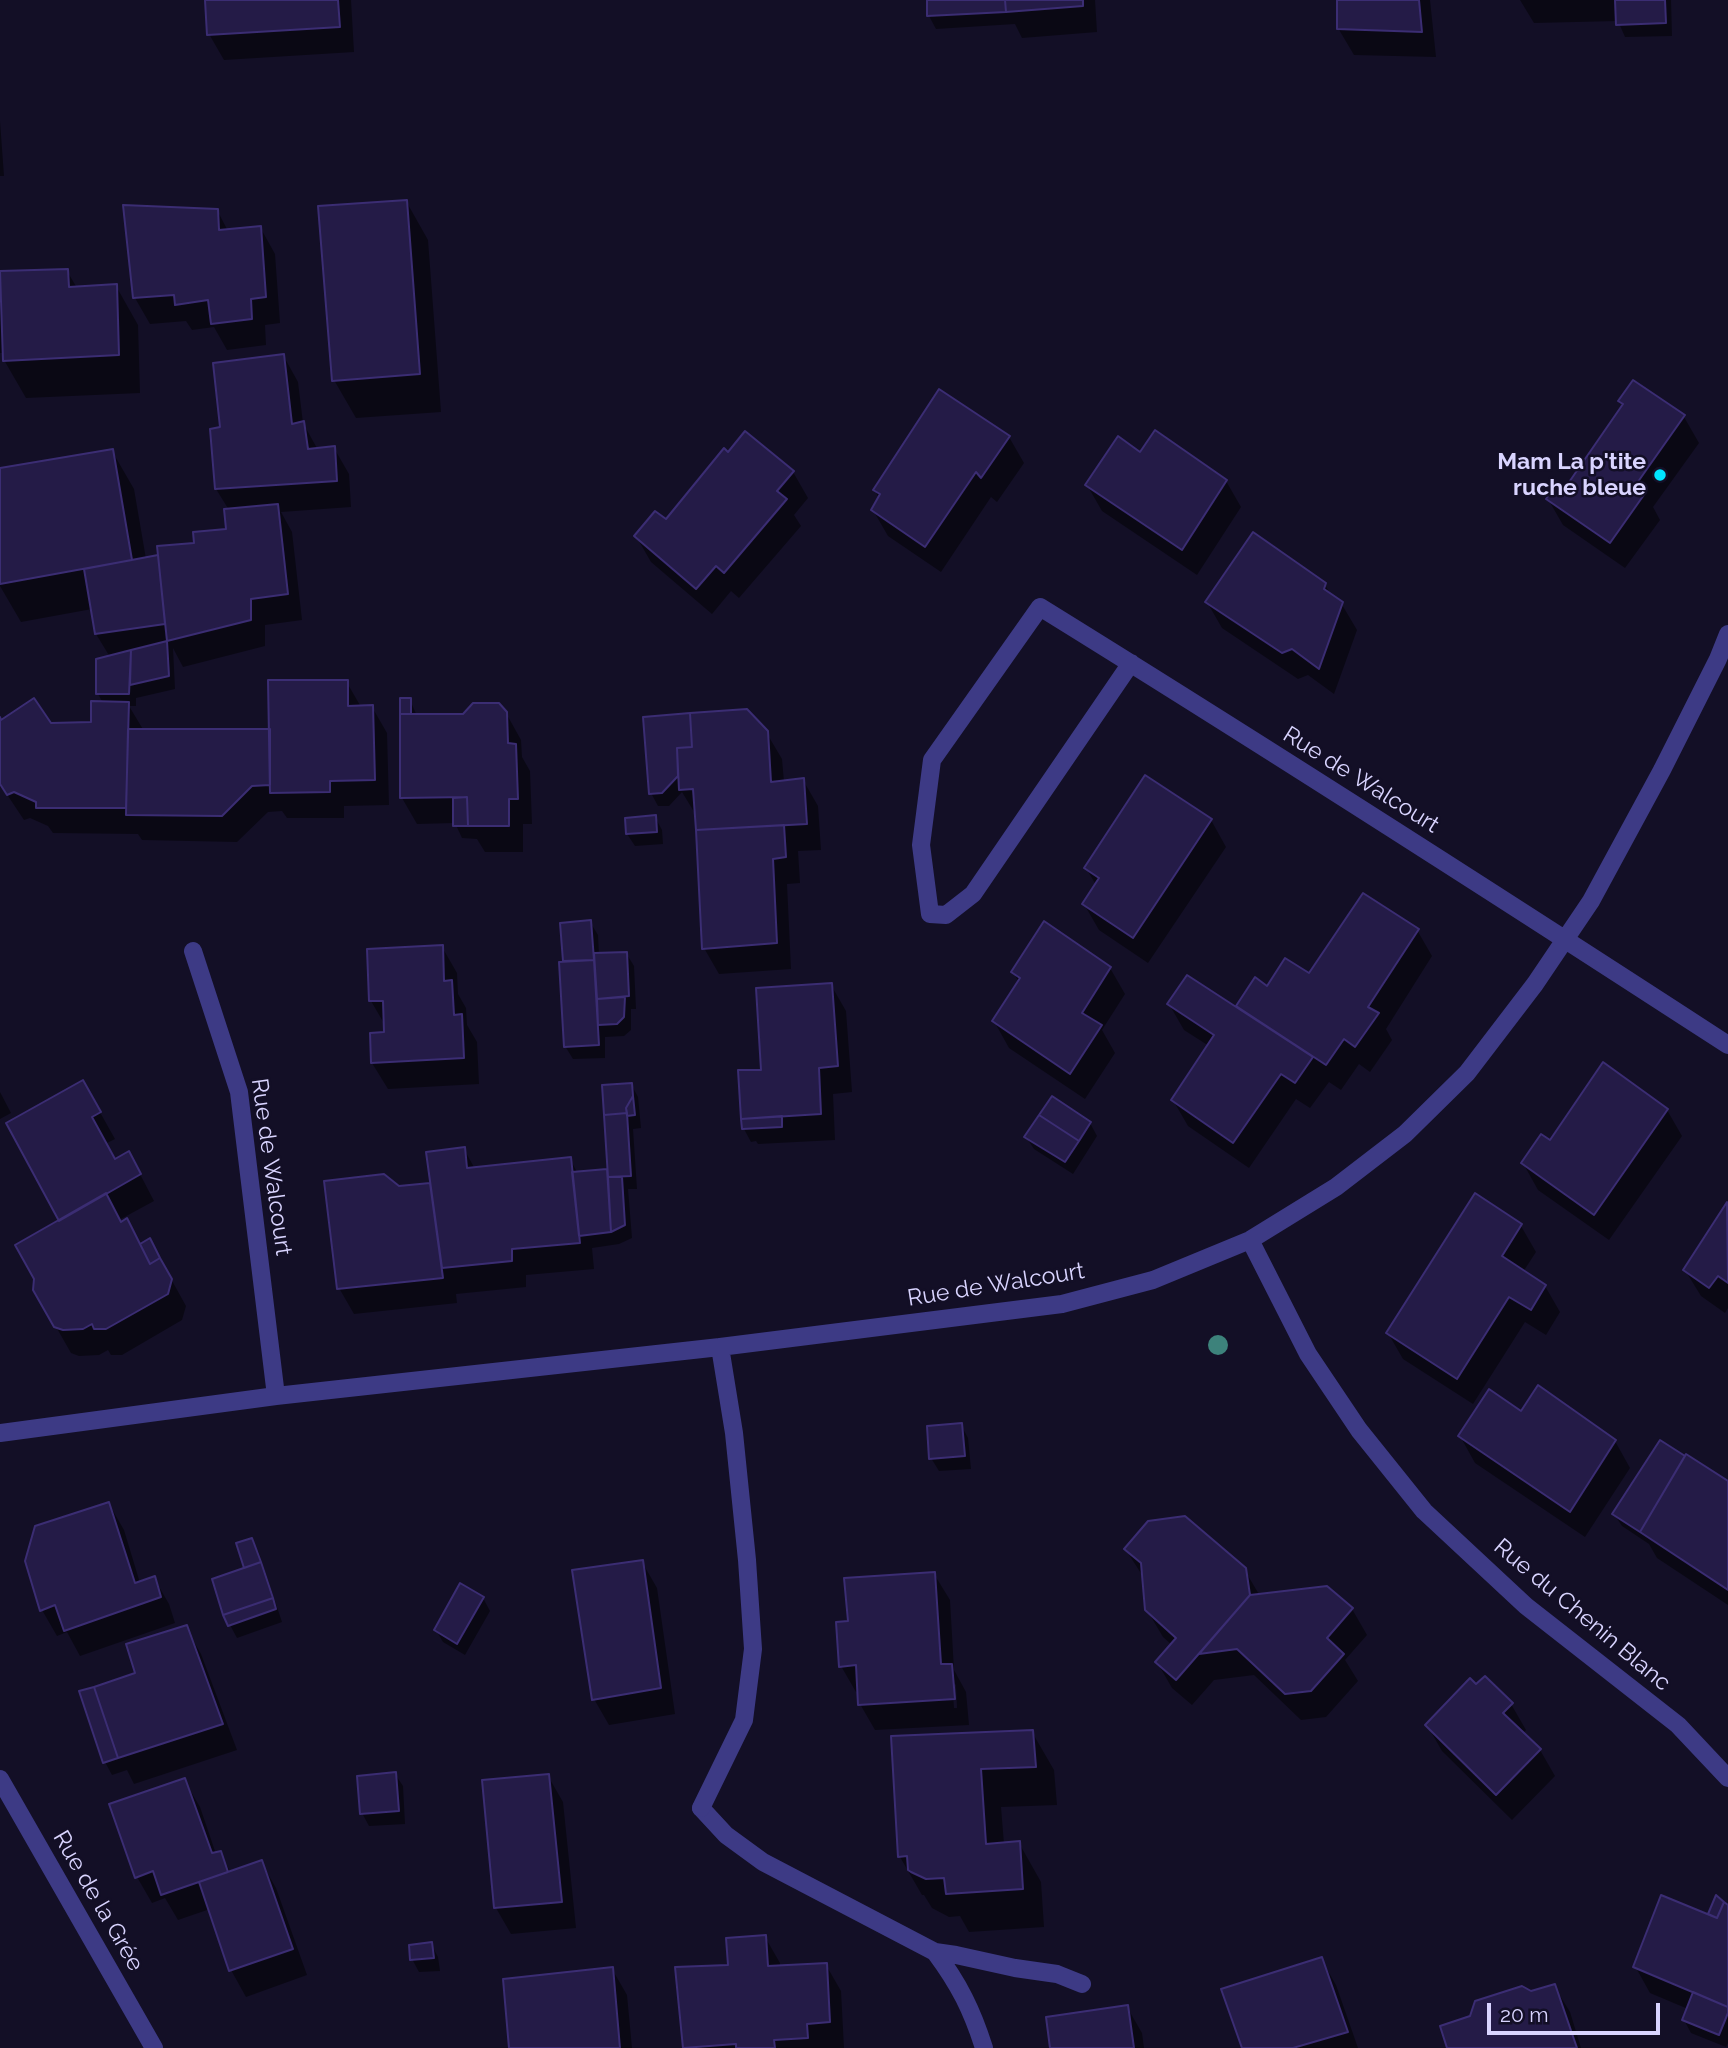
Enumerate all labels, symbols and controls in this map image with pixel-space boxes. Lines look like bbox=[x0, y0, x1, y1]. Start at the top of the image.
place label: Mam La p'tite ruche bleue bbox=[1497, 448, 1646, 502]
marker: Mam La p'tite ruche bleue bbox=[1652, 467, 1668, 483]
street label: Rue de Walcourt bbox=[1278, 721, 1444, 839]
street label: Rue de Walcourt bbox=[245, 1077, 297, 1257]
street label: Rue de Walcourt bbox=[906, 1257, 1086, 1313]
street label: Rue du Chenin Blanc bbox=[1488, 1533, 1676, 1697]
street label: Rue de la Grée bbox=[47, 1826, 149, 1976]
scale bar bbox=[1490, 1988, 1663, 2032]
text: 20 m bbox=[1500, 2002, 1548, 2027]

